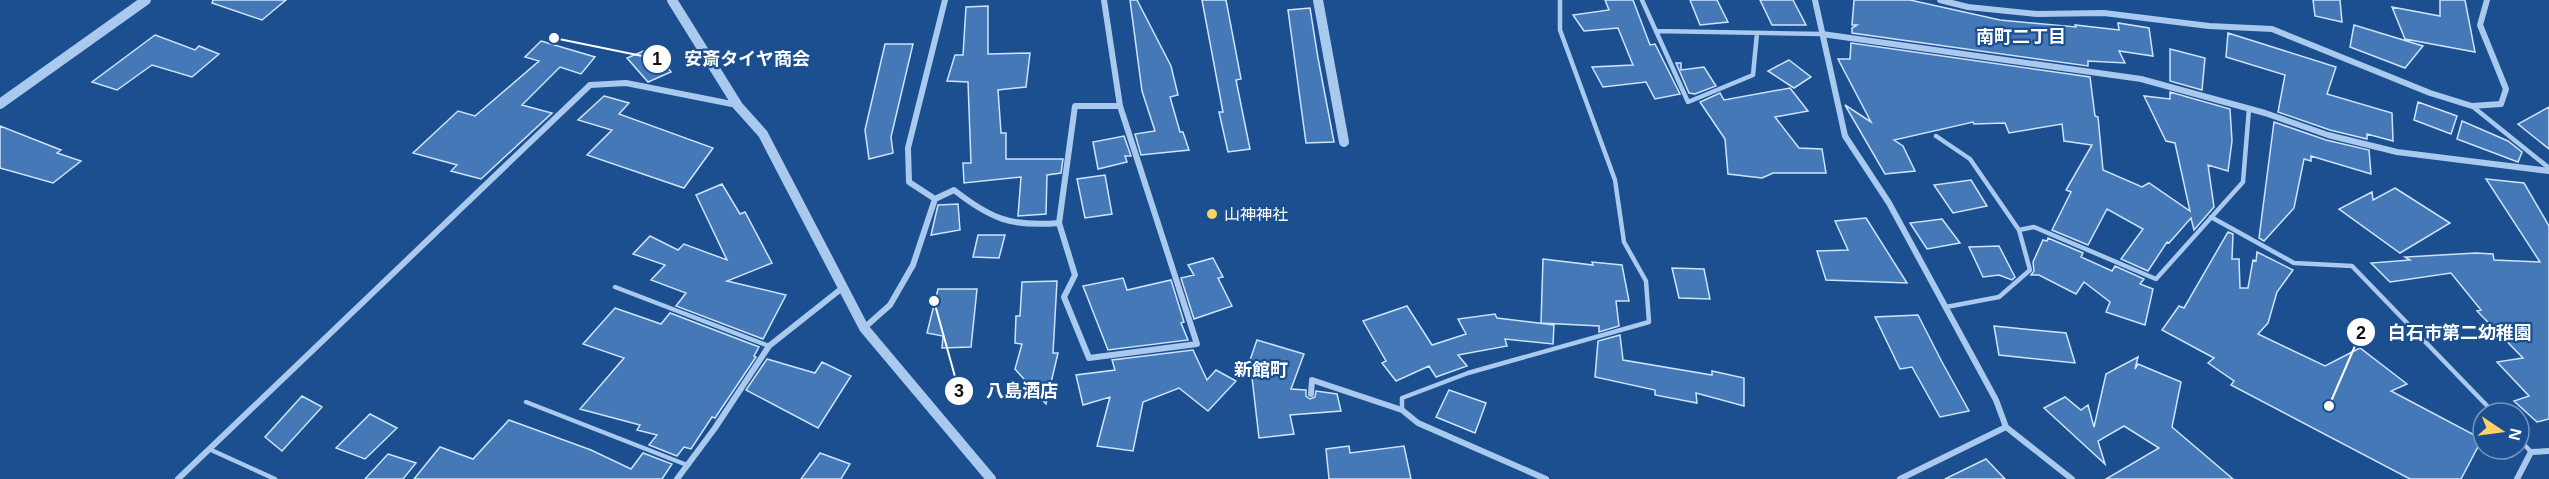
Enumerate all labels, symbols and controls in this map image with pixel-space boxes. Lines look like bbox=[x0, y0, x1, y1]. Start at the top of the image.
district label: 南町二丁目 bbox=[1976, 27, 2066, 47]
callout: 安斎タイヤ商会 bbox=[642, 41, 822, 77]
text: 1 bbox=[652, 49, 662, 69]
text: 安斎タイヤ商会 bbox=[684, 49, 810, 69]
place label: 山神神社 bbox=[1224, 206, 1288, 223]
marker: 山神神社 bbox=[1205, 207, 1219, 221]
callout: 白石市第二幼稚園 bbox=[2346, 314, 2544, 350]
text: 2 bbox=[2356, 323, 2366, 343]
text: 白石市第二幼稚園 bbox=[2388, 323, 2532, 343]
district label: 新館町 bbox=[1234, 360, 1288, 380]
callout: 八島酒店 bbox=[944, 373, 1070, 409]
text: 3 bbox=[954, 381, 964, 401]
text: 八島酒店 bbox=[986, 381, 1058, 401]
north arrow bbox=[2471, 401, 2531, 461]
text: N bbox=[2506, 427, 2525, 442]

